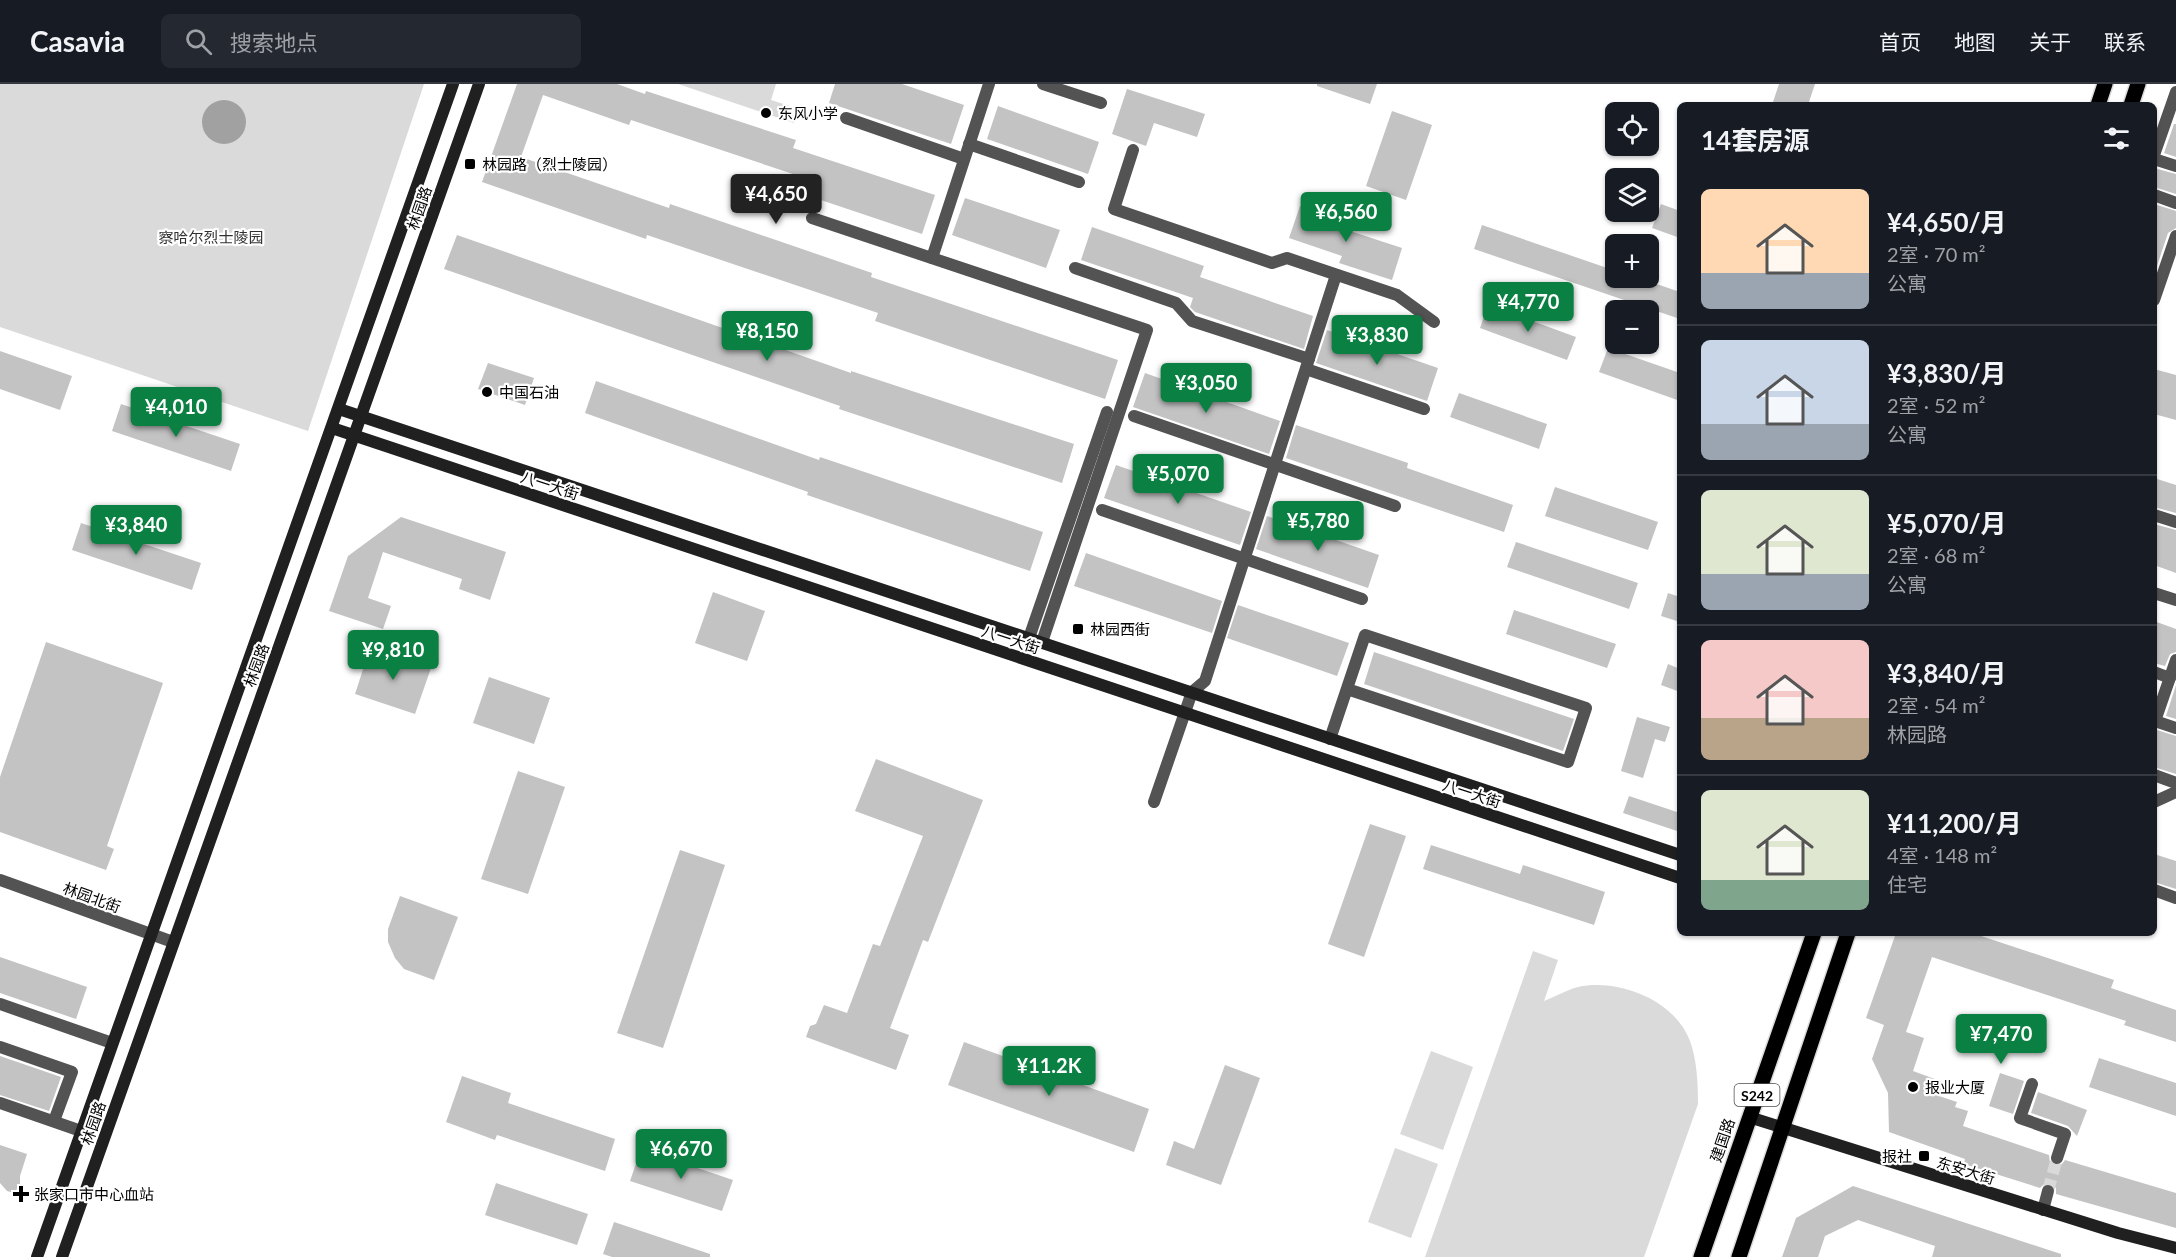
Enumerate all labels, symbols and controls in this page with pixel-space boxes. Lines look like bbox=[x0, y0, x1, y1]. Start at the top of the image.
search box bbox=[161, 14, 581, 68]
text: Casavia bbox=[30, 24, 125, 58]
icon: search bbox=[182, 25, 215, 58]
text: 搜索地点 bbox=[230, 29, 318, 56]
text: 首页 bbox=[1879, 29, 1921, 54]
text: 地图 bbox=[1954, 29, 1996, 54]
text: 关于 bbox=[2029, 29, 2071, 54]
text: 联系 bbox=[2104, 29, 2146, 54]
map controls bbox=[1605, 102, 1659, 354]
button: locate bbox=[1605, 102, 1659, 156]
place label: 东风小学 bbox=[778, 104, 838, 122]
marker: 东风小学 bbox=[759, 106, 773, 120]
icon: filters bbox=[2100, 122, 2133, 155]
text: 14套房源 bbox=[1701, 124, 1809, 156]
place label: 林园路（烈士陵园） bbox=[482, 155, 617, 173]
marker: 林园路（烈士陵园） bbox=[463, 157, 477, 171]
button: layers bbox=[1605, 168, 1659, 222]
pin: ¥4,650 bbox=[727, 174, 825, 225]
text: ¥4,650 bbox=[745, 181, 807, 205]
street label: 林园路 bbox=[403, 184, 435, 232]
pin: ¥6,560 bbox=[1297, 192, 1395, 243]
text: ¥6,560 bbox=[1315, 199, 1377, 223]
text: ¥4,650/月 bbox=[1887, 206, 2007, 238]
icon: home bbox=[1749, 213, 1821, 285]
park label: 察哈尔烈士陵园 bbox=[158, 228, 264, 246]
button: + bbox=[1605, 234, 1659, 288]
text: 2室 · 70 m² bbox=[1887, 242, 1986, 266]
text: 公寓 bbox=[1887, 271, 1927, 295]
pin: ¥4,770 bbox=[1479, 282, 1577, 333]
text: ¥4,770 bbox=[1497, 289, 1559, 313]
button: − bbox=[1605, 300, 1659, 354]
pin: ¥8,150 bbox=[718, 311, 816, 362]
pin: ¥3,830 bbox=[1328, 315, 1426, 366]
text: ¥8,150 bbox=[736, 318, 798, 342]
text: ¥3,830 bbox=[1346, 322, 1408, 346]
text: ¥3,830/月 bbox=[1887, 357, 2007, 389]
pin: ¥3,050 bbox=[1157, 363, 1255, 414]
icon: home bbox=[1749, 364, 1821, 436]
text: ¥3,050 bbox=[1175, 370, 1237, 394]
place label: 中国石油 bbox=[499, 383, 559, 401]
marker: 中国石油 bbox=[480, 385, 494, 399]
pin: ¥4,010 bbox=[127, 387, 225, 438]
text: 2室 · 52 m² bbox=[1887, 393, 1986, 417]
text: ¥4,010 bbox=[145, 394, 207, 418]
text: 公寓 bbox=[1887, 422, 1927, 446]
pin: ¥5,070 bbox=[1129, 454, 1227, 505]
text: ¥5,070 bbox=[1147, 461, 1209, 485]
street label: 八一大街 bbox=[519, 467, 581, 503]
pin: ¥5,780 bbox=[1269, 501, 1367, 552]
pin: ¥3,840 bbox=[87, 505, 185, 556]
text: ¥5,070/月 bbox=[1887, 507, 2007, 539]
text: ¥5,780 bbox=[1287, 508, 1349, 532]
text: ¥3,840 bbox=[105, 512, 167, 536]
icon: home bbox=[1749, 514, 1821, 586]
text: 2室 · 68 m² bbox=[1887, 543, 1986, 567]
text: 公寓 bbox=[1887, 572, 1927, 596]
place label: 林园西街 bbox=[1090, 620, 1150, 638]
street label: 八一大街 bbox=[980, 621, 1042, 657]
marker: 林园西街 bbox=[1071, 622, 1085, 636]
pin: ¥9,810 bbox=[344, 630, 442, 681]
text: ¥9,810 bbox=[362, 637, 424, 661]
street label: 林园路 bbox=[240, 641, 272, 689]
text: ¥3,840/月 bbox=[1887, 657, 2007, 689]
icon: home bbox=[1749, 664, 1821, 736]
text: 2室 · 54 m² bbox=[1887, 693, 1986, 717]
text: 林园路 bbox=[1887, 722, 1947, 746]
street label: 八一大街 bbox=[1441, 775, 1503, 811]
text: ¥11,200/月 bbox=[1887, 807, 2022, 839]
icon: home bbox=[1749, 814, 1821, 886]
text: 4室 · 148 m² bbox=[1887, 843, 1997, 867]
text: 住宅 bbox=[1887, 872, 1927, 896]
street label: 林园北街 bbox=[61, 878, 123, 916]
pin: ¥7,470 bbox=[1952, 1014, 2050, 1065]
text: ¥7,470 bbox=[1970, 1021, 2032, 1045]
pin: ¥11.2K bbox=[1000, 1046, 1098, 1097]
text: ¥11.2K bbox=[1017, 1053, 1081, 1077]
place label: 报业大厦 bbox=[1925, 1078, 1985, 1096]
marker: 报业大厦 bbox=[1906, 1080, 1920, 1094]
road number: S242 bbox=[1734, 1084, 1780, 1106]
street label: 林园路 bbox=[77, 1099, 109, 1147]
street label: 建国路 bbox=[1706, 1116, 1738, 1164]
pin: ¥6,670 bbox=[632, 1129, 730, 1180]
text: ¥6,670 bbox=[650, 1136, 712, 1160]
place label: 报社 bbox=[1882, 1147, 1912, 1165]
marker: 报社 bbox=[1917, 1149, 1931, 1163]
street label: 东安大街 bbox=[1935, 1153, 1997, 1187]
marker: 张家口市中心血站 bbox=[12, 1185, 30, 1203]
place label: 张家口市中心血站 bbox=[34, 1185, 154, 1203]

